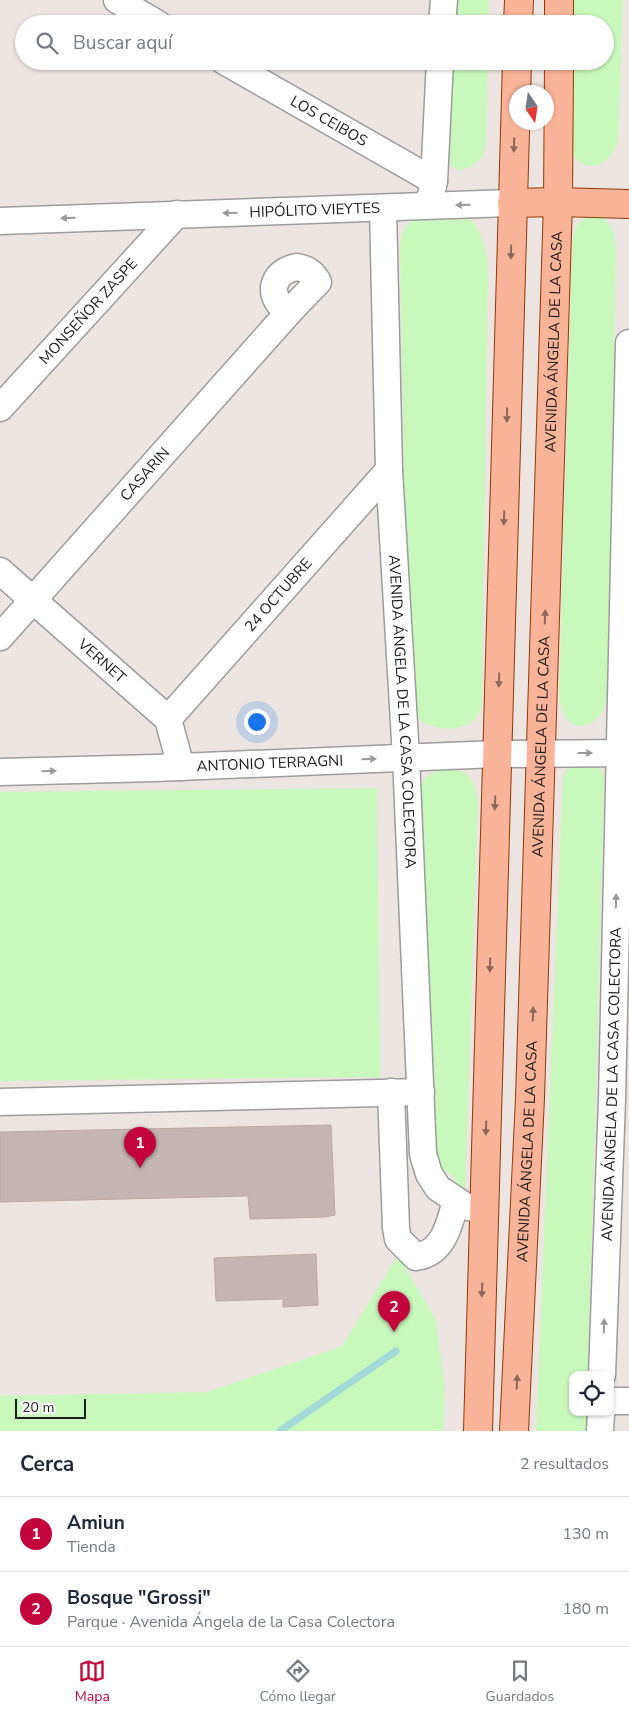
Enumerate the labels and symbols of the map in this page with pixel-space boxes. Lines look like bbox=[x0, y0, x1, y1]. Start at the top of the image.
north arrow bbox=[509, 85, 554, 130]
street label: LOS CEIBOS bbox=[287, 91, 371, 151]
one-way arrow bbox=[509, 137, 517, 153]
street label: HIPÓLITO VIEYTES bbox=[249, 198, 381, 222]
one-way arrow bbox=[455, 202, 471, 210]
one-way arrow bbox=[222, 209, 238, 217]
one-way arrow bbox=[60, 215, 76, 223]
street label: AVENIDA ÁNGELA DE LA CASA bbox=[540, 231, 567, 453]
one-way arrow bbox=[506, 244, 514, 260]
street label: MONSEÑOR ZASPE bbox=[35, 254, 142, 369]
one-way arrow bbox=[502, 407, 510, 423]
street label: CASARIN bbox=[116, 443, 174, 505]
one-way arrow bbox=[499, 510, 507, 526]
street label: 24 OCTUBRE bbox=[240, 554, 316, 636]
street label: AVENIDA ÁNGELA DE LA CASA COLECTORA bbox=[384, 554, 421, 869]
one-way arrow bbox=[541, 609, 549, 625]
street label: VERNET bbox=[73, 634, 130, 688]
street label: AVENIDA ÁNGELA DE LA CASA bbox=[528, 636, 554, 858]
one-way arrow bbox=[494, 673, 502, 689]
your location bbox=[244, 709, 270, 735]
one-way arrow bbox=[577, 749, 593, 757]
street label: ANTONIO TERRAGNI bbox=[196, 750, 343, 776]
one-way arrow bbox=[361, 754, 377, 762]
one-way arrow bbox=[41, 767, 57, 775]
one-way arrow bbox=[490, 795, 498, 811]
one-way arrow bbox=[612, 893, 620, 909]
street label: AVENIDA ÁNGELA DE LA CASA COLECTORA bbox=[597, 927, 626, 1242]
one-way arrow bbox=[486, 958, 494, 974]
one-way arrow bbox=[529, 1006, 537, 1022]
street label: AVENIDA ÁNGELA DE LA CASA bbox=[512, 1040, 542, 1262]
one-way arrow bbox=[482, 1120, 490, 1136]
pin: 1 bbox=[124, 1127, 156, 1168]
one-way arrow bbox=[477, 1283, 485, 1299]
pin: 2 bbox=[378, 1291, 410, 1332]
one-way arrow bbox=[600, 1318, 608, 1334]
one-way arrow bbox=[513, 1374, 521, 1390]
scale bar bbox=[15, 1396, 86, 1419]

